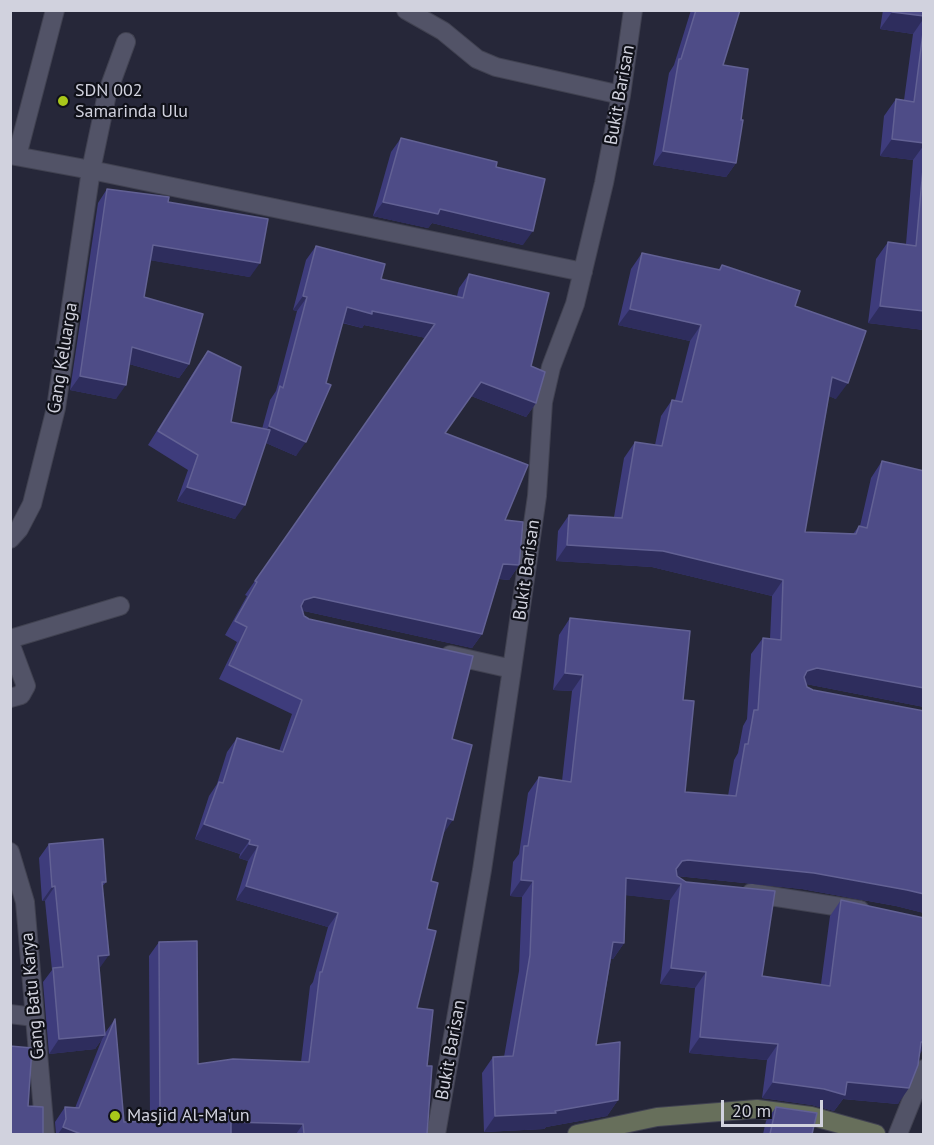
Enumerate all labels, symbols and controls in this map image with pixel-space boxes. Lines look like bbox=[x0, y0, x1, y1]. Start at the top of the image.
street label: Bukit Barisan bbox=[601, 43, 639, 147]
place label: SDN 002 Samarinda Ulu bbox=[75, 80, 188, 122]
marker: SDN 002 Samarinda Ulu bbox=[56, 94, 70, 108]
street label: Gang Keluarga bbox=[44, 301, 82, 415]
street label: Bukit Barisan bbox=[509, 518, 545, 622]
street label: Gang Batu Karya bbox=[17, 932, 49, 1060]
street label: Bukit Barisan bbox=[432, 998, 470, 1102]
scale bar bbox=[724, 1088, 826, 1126]
text: 20 m bbox=[732, 1099, 771, 1122]
place label: Masjid Al-Ma'un bbox=[127, 1105, 250, 1127]
marker: Masjid Al-Ma'un bbox=[108, 1109, 122, 1123]

